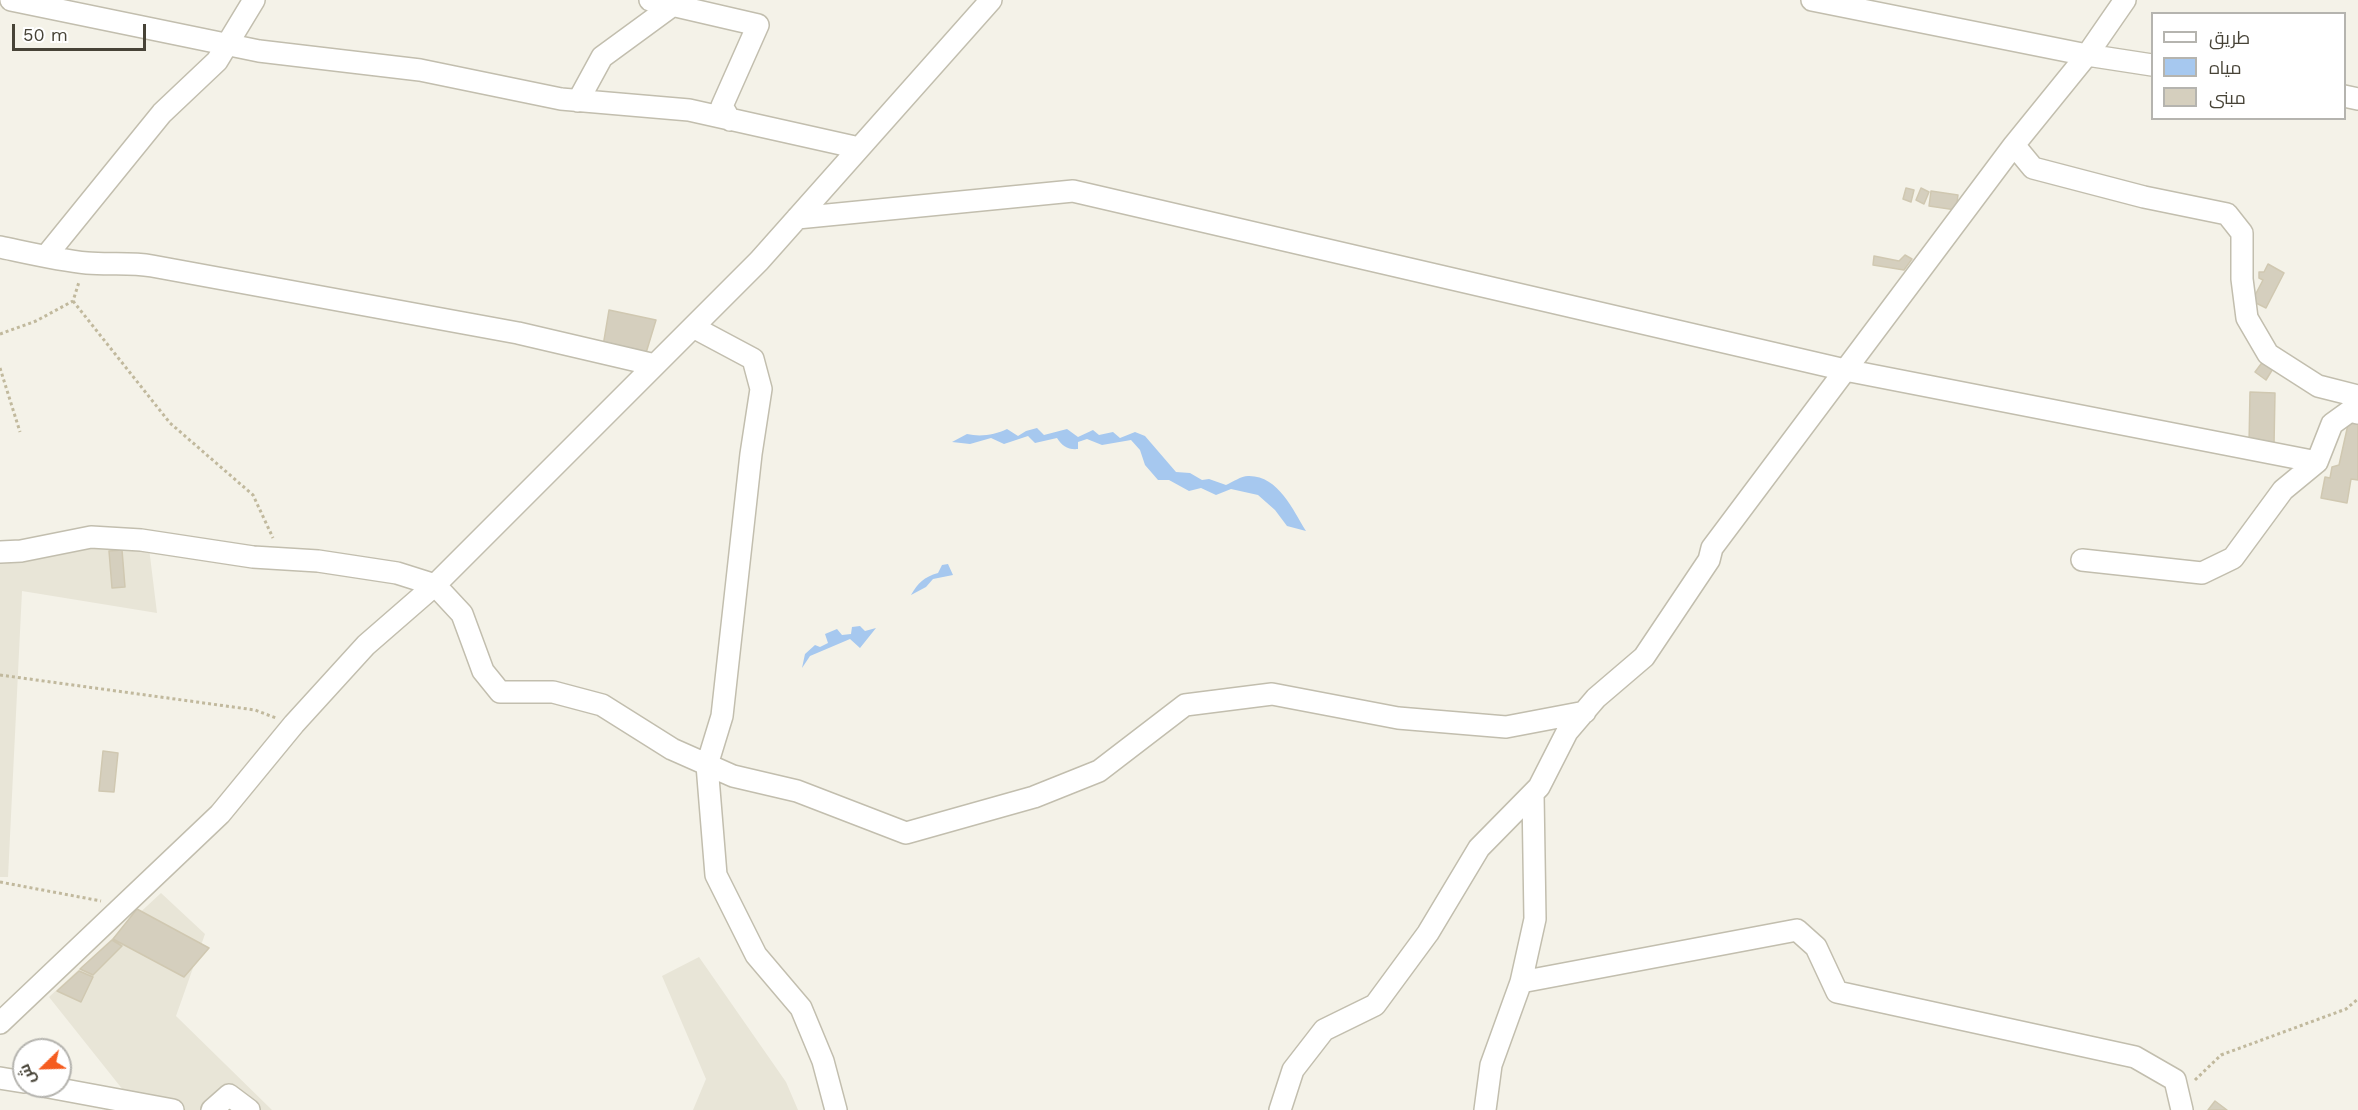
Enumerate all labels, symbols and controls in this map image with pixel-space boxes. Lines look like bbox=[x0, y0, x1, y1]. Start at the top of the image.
scale bar bbox=[15, 12, 148, 50]
legend bbox=[2151, 12, 2346, 120]
text: 50 m bbox=[23, 24, 68, 45]
text: طريق bbox=[2209, 27, 2250, 48]
text: مياه bbox=[2209, 57, 2242, 78]
text: مبنى bbox=[2209, 87, 2246, 108]
north arrow bbox=[12, 1038, 72, 1098]
text: ش bbox=[14, 1061, 40, 1088]

